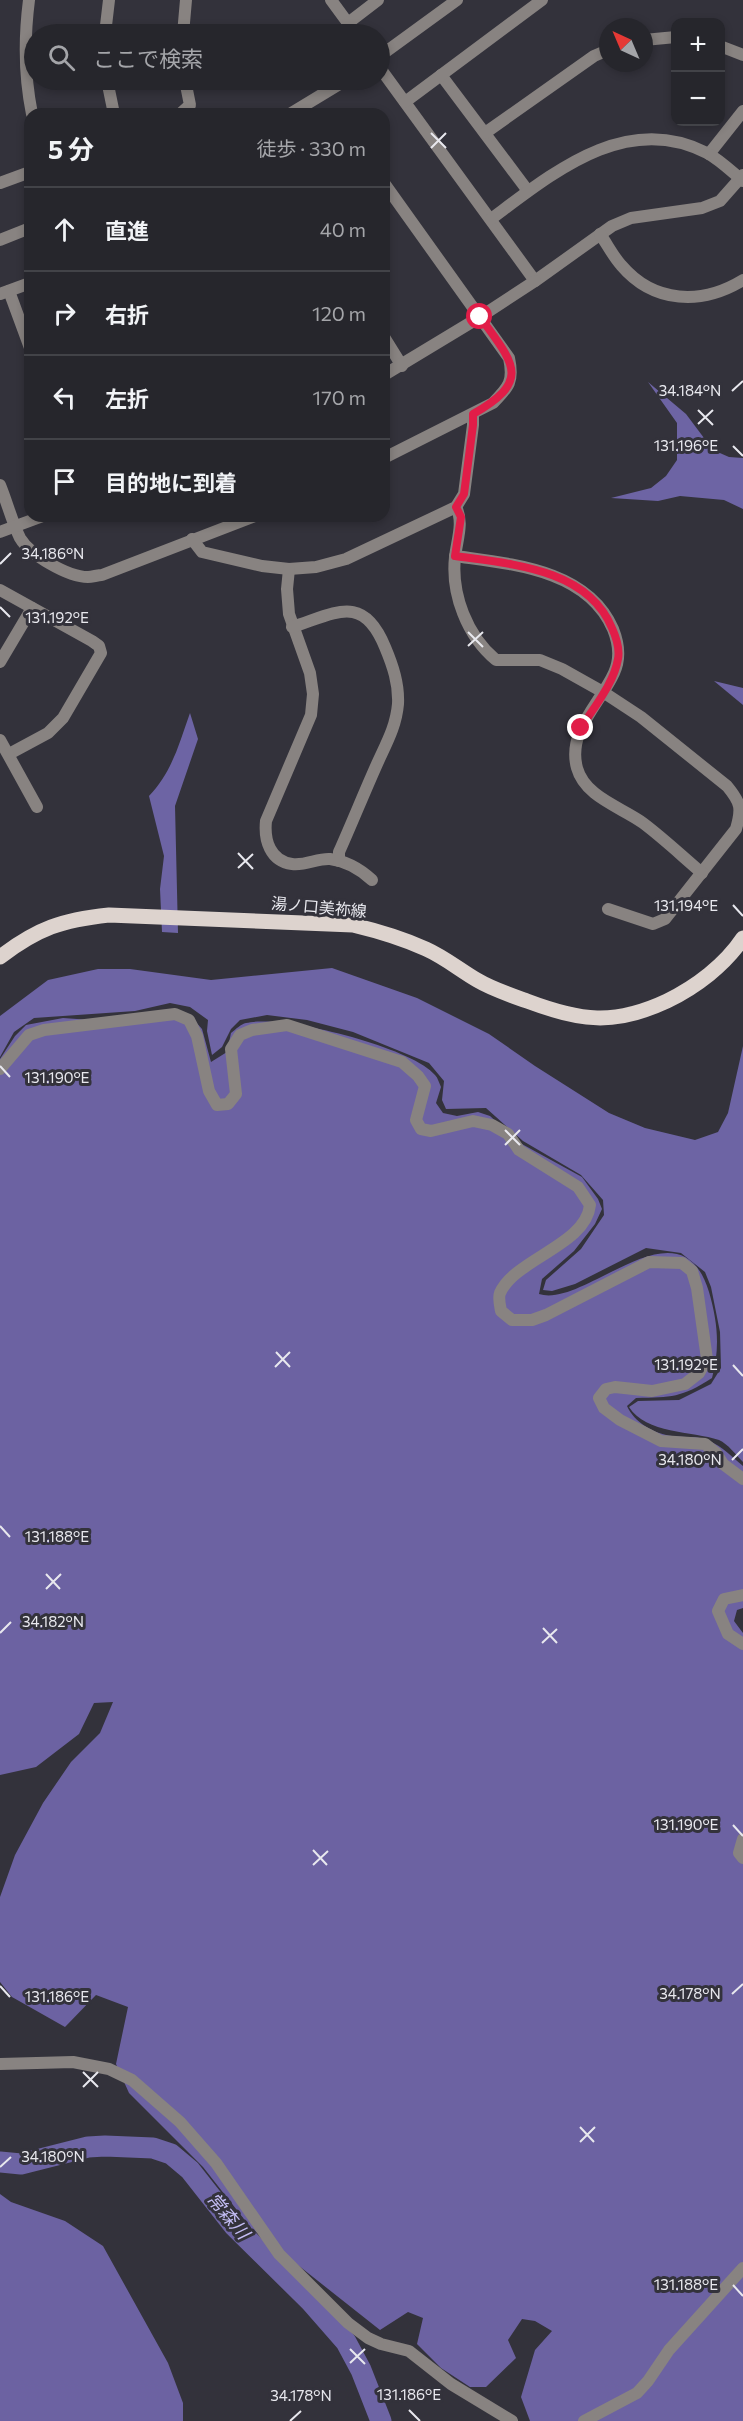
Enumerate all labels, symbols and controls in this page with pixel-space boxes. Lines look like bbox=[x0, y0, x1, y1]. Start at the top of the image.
north arrow bbox=[599, 18, 653, 72]
map controls bbox=[671, 18, 725, 126]
button: + bbox=[671, 18, 725, 72]
search box bbox=[24, 24, 390, 90]
icon: search bbox=[45, 41, 78, 74]
text: ここで検索 bbox=[93, 45, 203, 72]
button: − bbox=[671, 72, 725, 126]
text: 5 分 bbox=[48, 133, 94, 164]
text: 徒歩 · 330 m bbox=[257, 136, 366, 160]
icon: ahead bbox=[48, 213, 81, 246]
text: 直進 bbox=[105, 217, 149, 244]
text: 40 m bbox=[320, 217, 366, 241]
icon: right bbox=[48, 297, 81, 330]
text: 右折 bbox=[105, 301, 149, 328]
text: 120 m bbox=[312, 301, 366, 325]
route start bbox=[466, 303, 492, 329]
icon: left bbox=[48, 381, 81, 414]
text: 34.184°N bbox=[659, 381, 721, 399]
text: 左折 bbox=[105, 385, 149, 412]
text: 170 m bbox=[313, 385, 366, 409]
text: 131.196°E bbox=[654, 436, 718, 454]
icon: arrive bbox=[48, 465, 81, 498]
text: 目的地に到着 bbox=[105, 469, 237, 496]
text: 34.186°N bbox=[22, 544, 84, 562]
text: 131.192°E bbox=[25, 608, 89, 626]
route end bbox=[567, 714, 593, 740]
street label: 湯ノ口美祢線 bbox=[270, 893, 368, 920]
text: 131.194°E bbox=[654, 896, 718, 914]
text: 131.190°E bbox=[25, 1068, 90, 1086]
text: 131.192°E bbox=[654, 1355, 718, 1373]
text: 34.180°N bbox=[658, 1450, 722, 1468]
text: 131.188°E bbox=[25, 1527, 89, 1545]
text: 34.182°N bbox=[22, 1612, 84, 1630]
text: 131.190°E bbox=[654, 1815, 719, 1833]
text: 34.178°N bbox=[659, 1984, 721, 2002]
text: 131.186°E bbox=[25, 1987, 89, 2005]
text: 34.180°N bbox=[21, 2147, 85, 2165]
water label: 常森川 bbox=[203, 2188, 256, 2245]
text: 131.188°E bbox=[654, 2275, 718, 2293]
text: 131.186°E bbox=[377, 2385, 441, 2403]
text: 34.178°N bbox=[270, 2386, 332, 2404]

